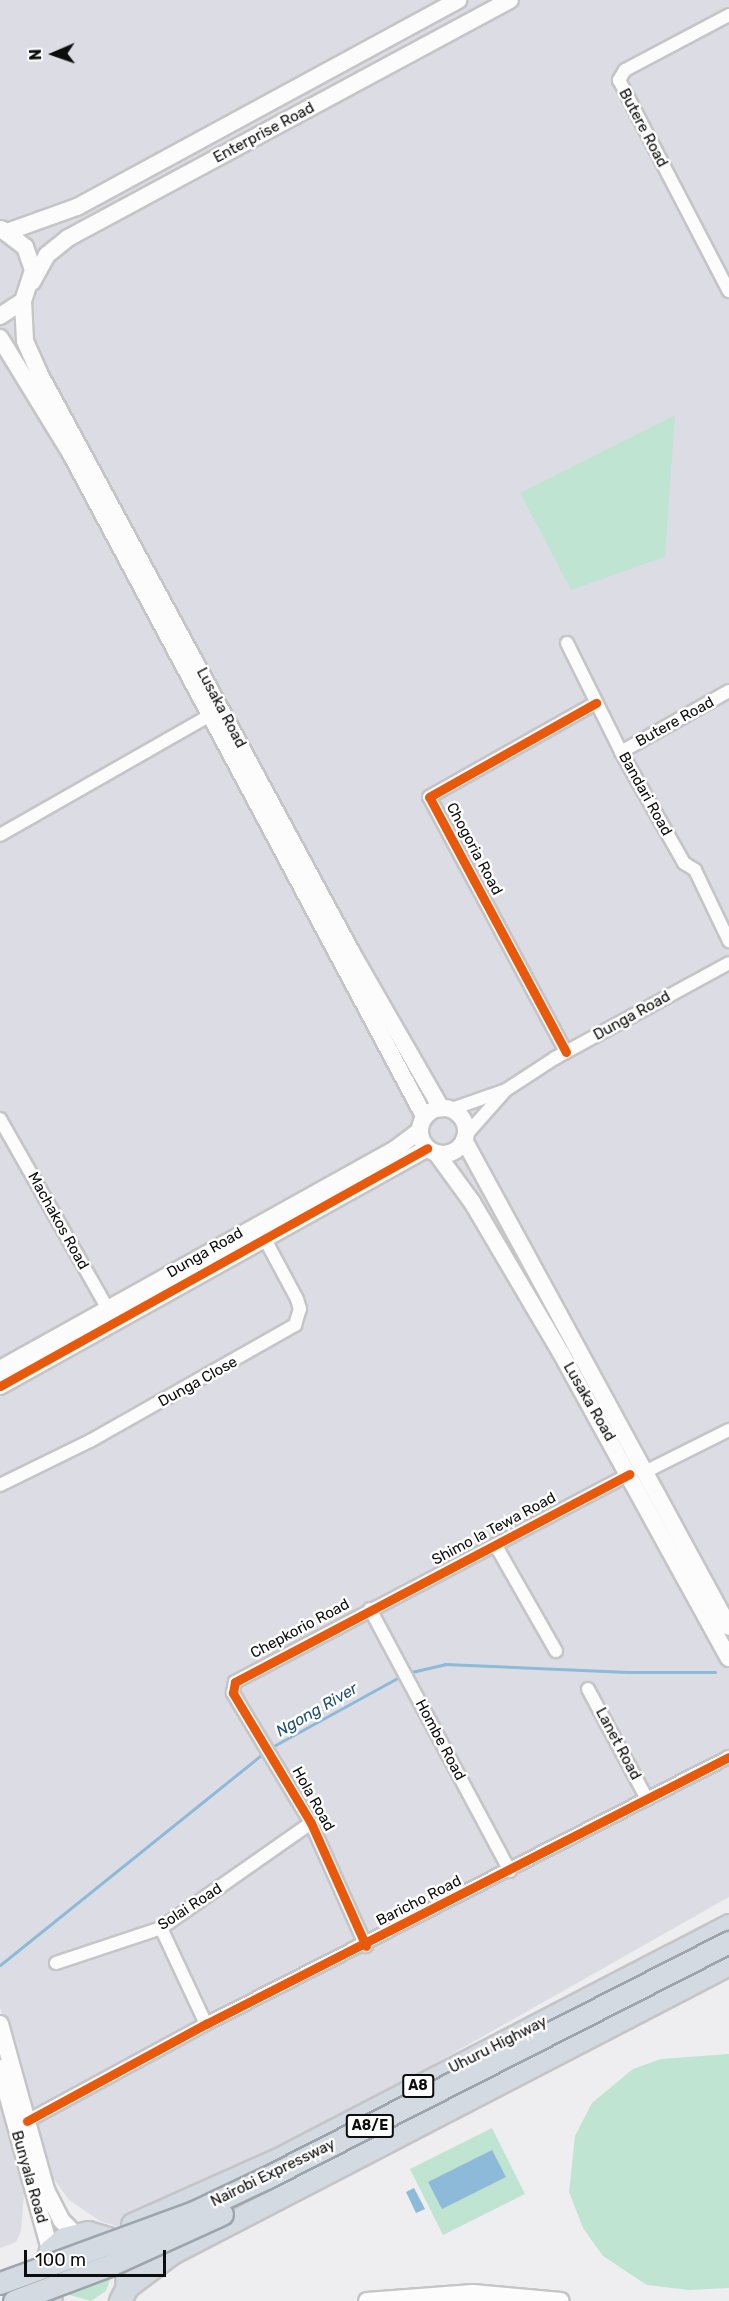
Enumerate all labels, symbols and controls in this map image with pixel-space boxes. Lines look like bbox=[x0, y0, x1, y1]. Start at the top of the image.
north arrow bbox=[24, 24, 84, 84]
text: N bbox=[26, 49, 45, 61]
street label: Butere Road bbox=[615, 86, 671, 170]
street label: Enterprise Road bbox=[211, 99, 317, 167]
street label: Lusaka Road bbox=[192, 665, 250, 751]
street label: Butere Road bbox=[633, 693, 717, 751]
street label: Bandari Road bbox=[615, 749, 675, 839]
street label: Chogoria Road bbox=[442, 800, 506, 898]
street label: Dunga Road bbox=[591, 988, 673, 1044]
street label: Machakos Road bbox=[24, 1169, 92, 1273]
street label: Dunga Road bbox=[164, 1224, 246, 1282]
street label: Dunga Close bbox=[155, 1353, 241, 1411]
street label: Lusaka Road bbox=[559, 1359, 619, 1445]
street label: Shimo la Tewa Road bbox=[429, 1489, 559, 1569]
street label: Chepkorio Road bbox=[247, 1595, 353, 1663]
water label: Ngong River bbox=[273, 1679, 361, 1741]
street label: Hombe Road bbox=[411, 1696, 469, 1784]
street label: Lanet Road bbox=[591, 1705, 645, 1783]
street label: Hola Road bbox=[288, 1764, 338, 1834]
street label: Baricho Road bbox=[374, 1872, 464, 1930]
street label: Solai Road bbox=[155, 1880, 225, 1934]
street label: Uhuru Highway bbox=[446, 2013, 550, 2077]
road number: A8 bbox=[402, 2075, 434, 2097]
road number: A8/E bbox=[344, 2115, 395, 2137]
street label: Bunyala Road bbox=[7, 2129, 51, 2225]
street label: Nairobi Expressway bbox=[208, 2135, 338, 2211]
scale bar bbox=[27, 2238, 170, 2276]
text: 100 m bbox=[35, 2249, 86, 2271]

